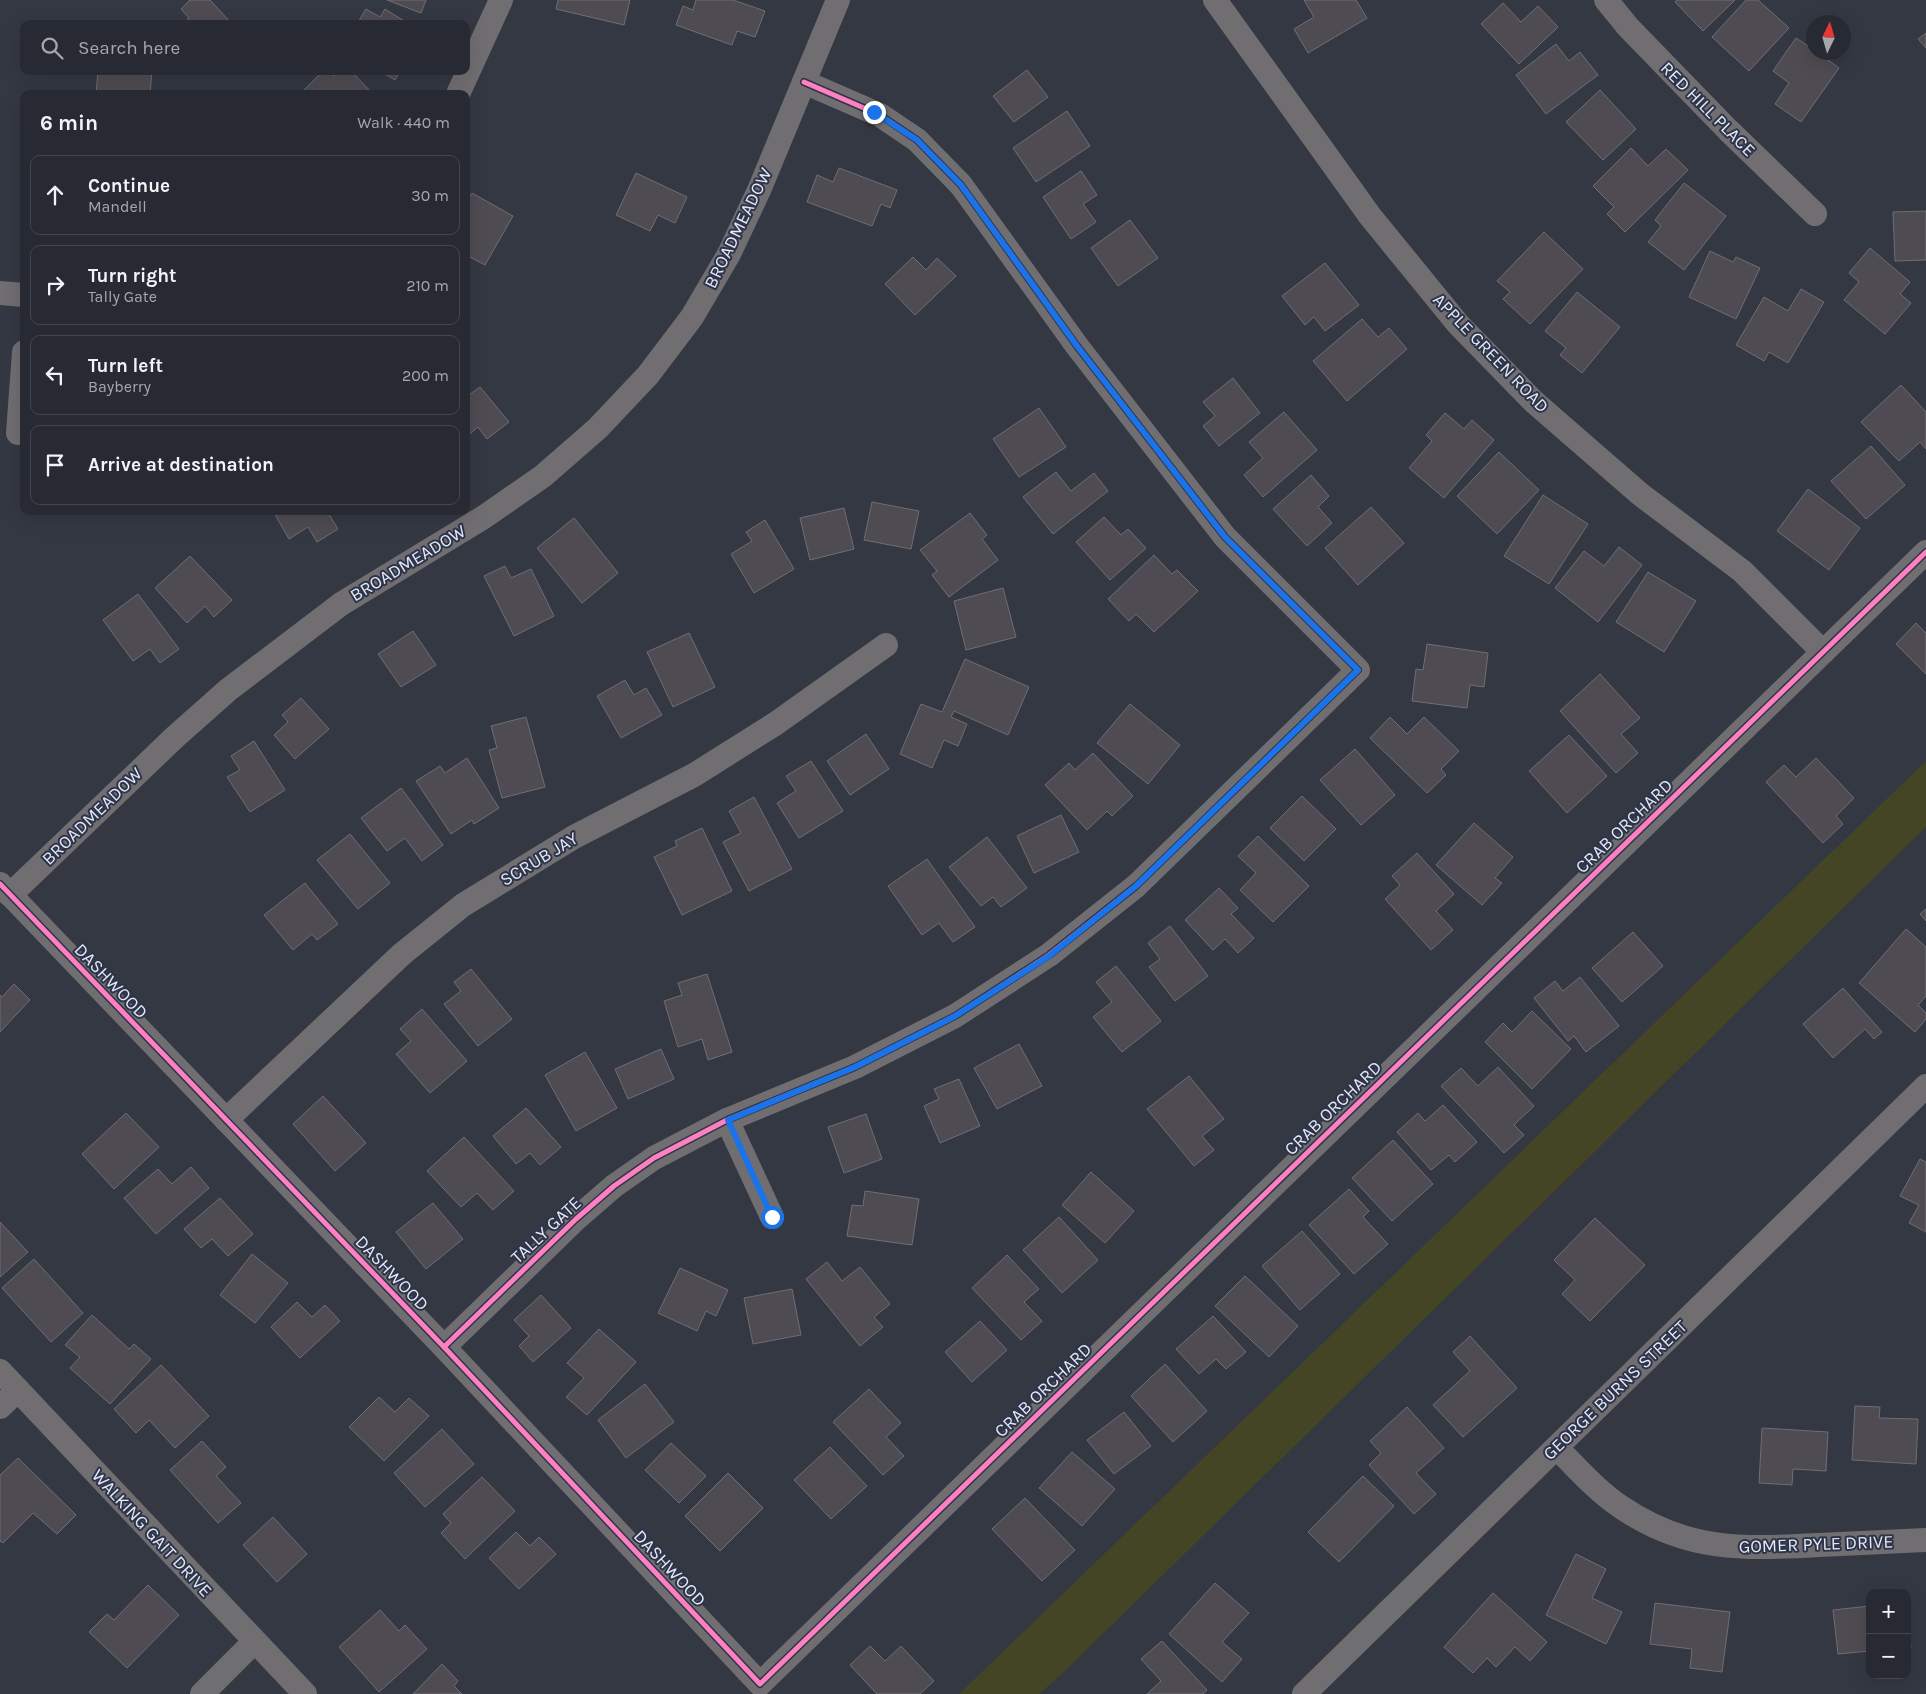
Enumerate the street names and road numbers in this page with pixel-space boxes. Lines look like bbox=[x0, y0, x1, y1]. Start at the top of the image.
street label: RED HILL PLACE bbox=[1656, 57, 1760, 161]
street label: BROADMEADOW bbox=[699, 164, 777, 292]
street label: APPLE GREEN ROAD bbox=[1428, 289, 1554, 417]
street label: BROADMEADOW bbox=[346, 520, 470, 606]
street label: BROADMEADOW bbox=[37, 762, 147, 870]
street label: CRAB ORCHARD bbox=[1571, 774, 1677, 878]
street label: SCRUB JAY bbox=[496, 827, 582, 891]
street label: DASHWOOD bbox=[70, 939, 152, 1023]
street label: CRAB ORCHARD bbox=[1280, 1056, 1386, 1160]
street label: TALLY GATE bbox=[506, 1192, 586, 1268]
street label: DASHWOOD bbox=[351, 1231, 433, 1315]
street label: GEORGE BURNS STREET bbox=[1538, 1315, 1692, 1465]
street label: CRAB ORCHARD bbox=[990, 1338, 1096, 1442]
street label: WALKING GAIT DRIVE bbox=[87, 1464, 217, 1602]
street label: DASHWOOD bbox=[629, 1525, 711, 1611]
street label: GOMER PYLE DRIVE bbox=[1738, 1530, 1894, 1558]

